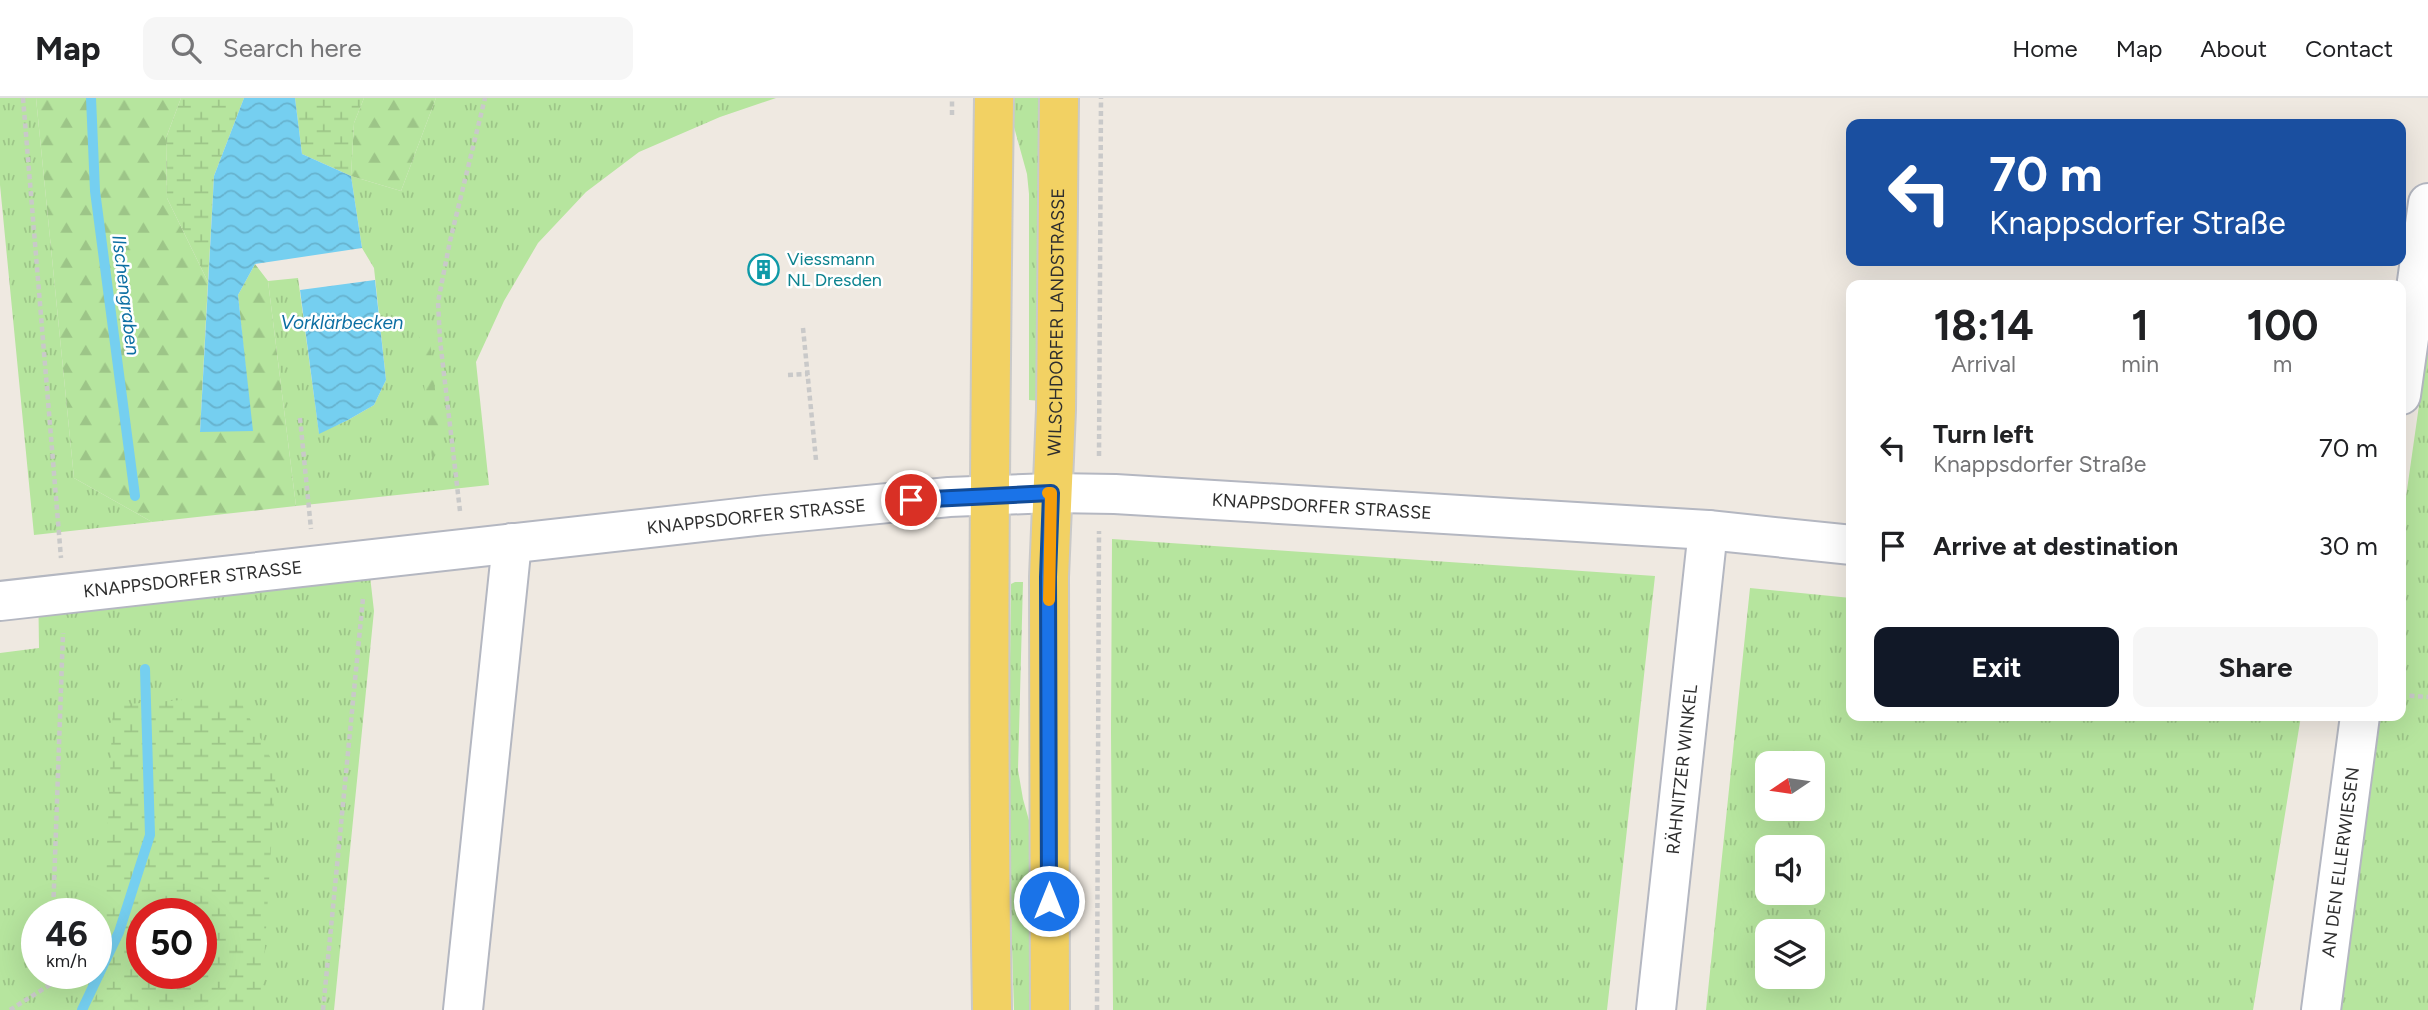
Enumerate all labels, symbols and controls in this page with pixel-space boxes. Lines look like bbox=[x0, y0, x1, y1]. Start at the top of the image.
search box bbox=[143, 17, 633, 80]
text: Map bbox=[35, 29, 101, 68]
icon: search bbox=[167, 29, 205, 67]
text: Search here bbox=[223, 32, 362, 64]
text: Home bbox=[2012, 34, 2078, 63]
text: Map bbox=[2116, 34, 2162, 63]
text: About bbox=[2200, 34, 2267, 63]
text: Contact bbox=[2305, 34, 2393, 63]
text: 70 m bbox=[1989, 144, 2102, 203]
icon: left bbox=[1874, 147, 1965, 238]
street label: WILSCHDORFER LANDSTRASSE bbox=[1043, 188, 1069, 457]
text: Knappsdorfer Straße bbox=[1989, 204, 2286, 242]
water label: Ilschengraben bbox=[107, 233, 145, 357]
place label: Viessmann NL Dresden bbox=[787, 248, 882, 291]
building icon: Viessmann NL Dresden bbox=[747, 252, 781, 286]
text: 18:14 bbox=[1933, 300, 2034, 351]
text: 1 bbox=[2131, 300, 2149, 351]
text: 100 bbox=[2246, 300, 2319, 351]
water label: Vorklärbecken bbox=[281, 311, 404, 334]
text: Arrival bbox=[1951, 350, 2016, 378]
text: min bbox=[2121, 350, 2159, 378]
text: m bbox=[2273, 350, 2292, 378]
text: Turn left bbox=[1933, 418, 2034, 450]
icon: left bbox=[1874, 429, 1912, 467]
text: 70 m bbox=[2319, 432, 2378, 464]
text: Knappsdorfer Straße bbox=[1933, 450, 2146, 478]
pin bbox=[881, 470, 941, 530]
icon: arrive bbox=[892, 481, 930, 519]
street label: KNAPPSDORFER STRASSE bbox=[1211, 489, 1432, 524]
street label: KNAPPSDORFER STRASSE bbox=[646, 494, 867, 539]
icon: arrive bbox=[1874, 527, 1912, 565]
text: Arrive at destination bbox=[1933, 530, 2178, 562]
text: 30 m bbox=[2319, 530, 2378, 562]
street label: KNAPPSDORFER STRASSE bbox=[82, 556, 303, 603]
button: Exit bbox=[1874, 627, 2119, 707]
button: Share bbox=[2133, 627, 2378, 707]
street label: RÄHNITZER WINKEL bbox=[1662, 683, 1702, 856]
north arrow bbox=[1755, 751, 1825, 821]
map controls bbox=[1755, 751, 1825, 989]
street label: AN DEN ELLERWIESEN bbox=[2317, 766, 2364, 959]
button: sound bbox=[1755, 835, 1825, 905]
position arrow bbox=[1012, 864, 1086, 938]
speed limit sign: 50 bbox=[126, 898, 217, 989]
text: 46 bbox=[45, 913, 88, 955]
button: layers bbox=[1755, 919, 1825, 989]
text: km/h bbox=[46, 950, 87, 972]

